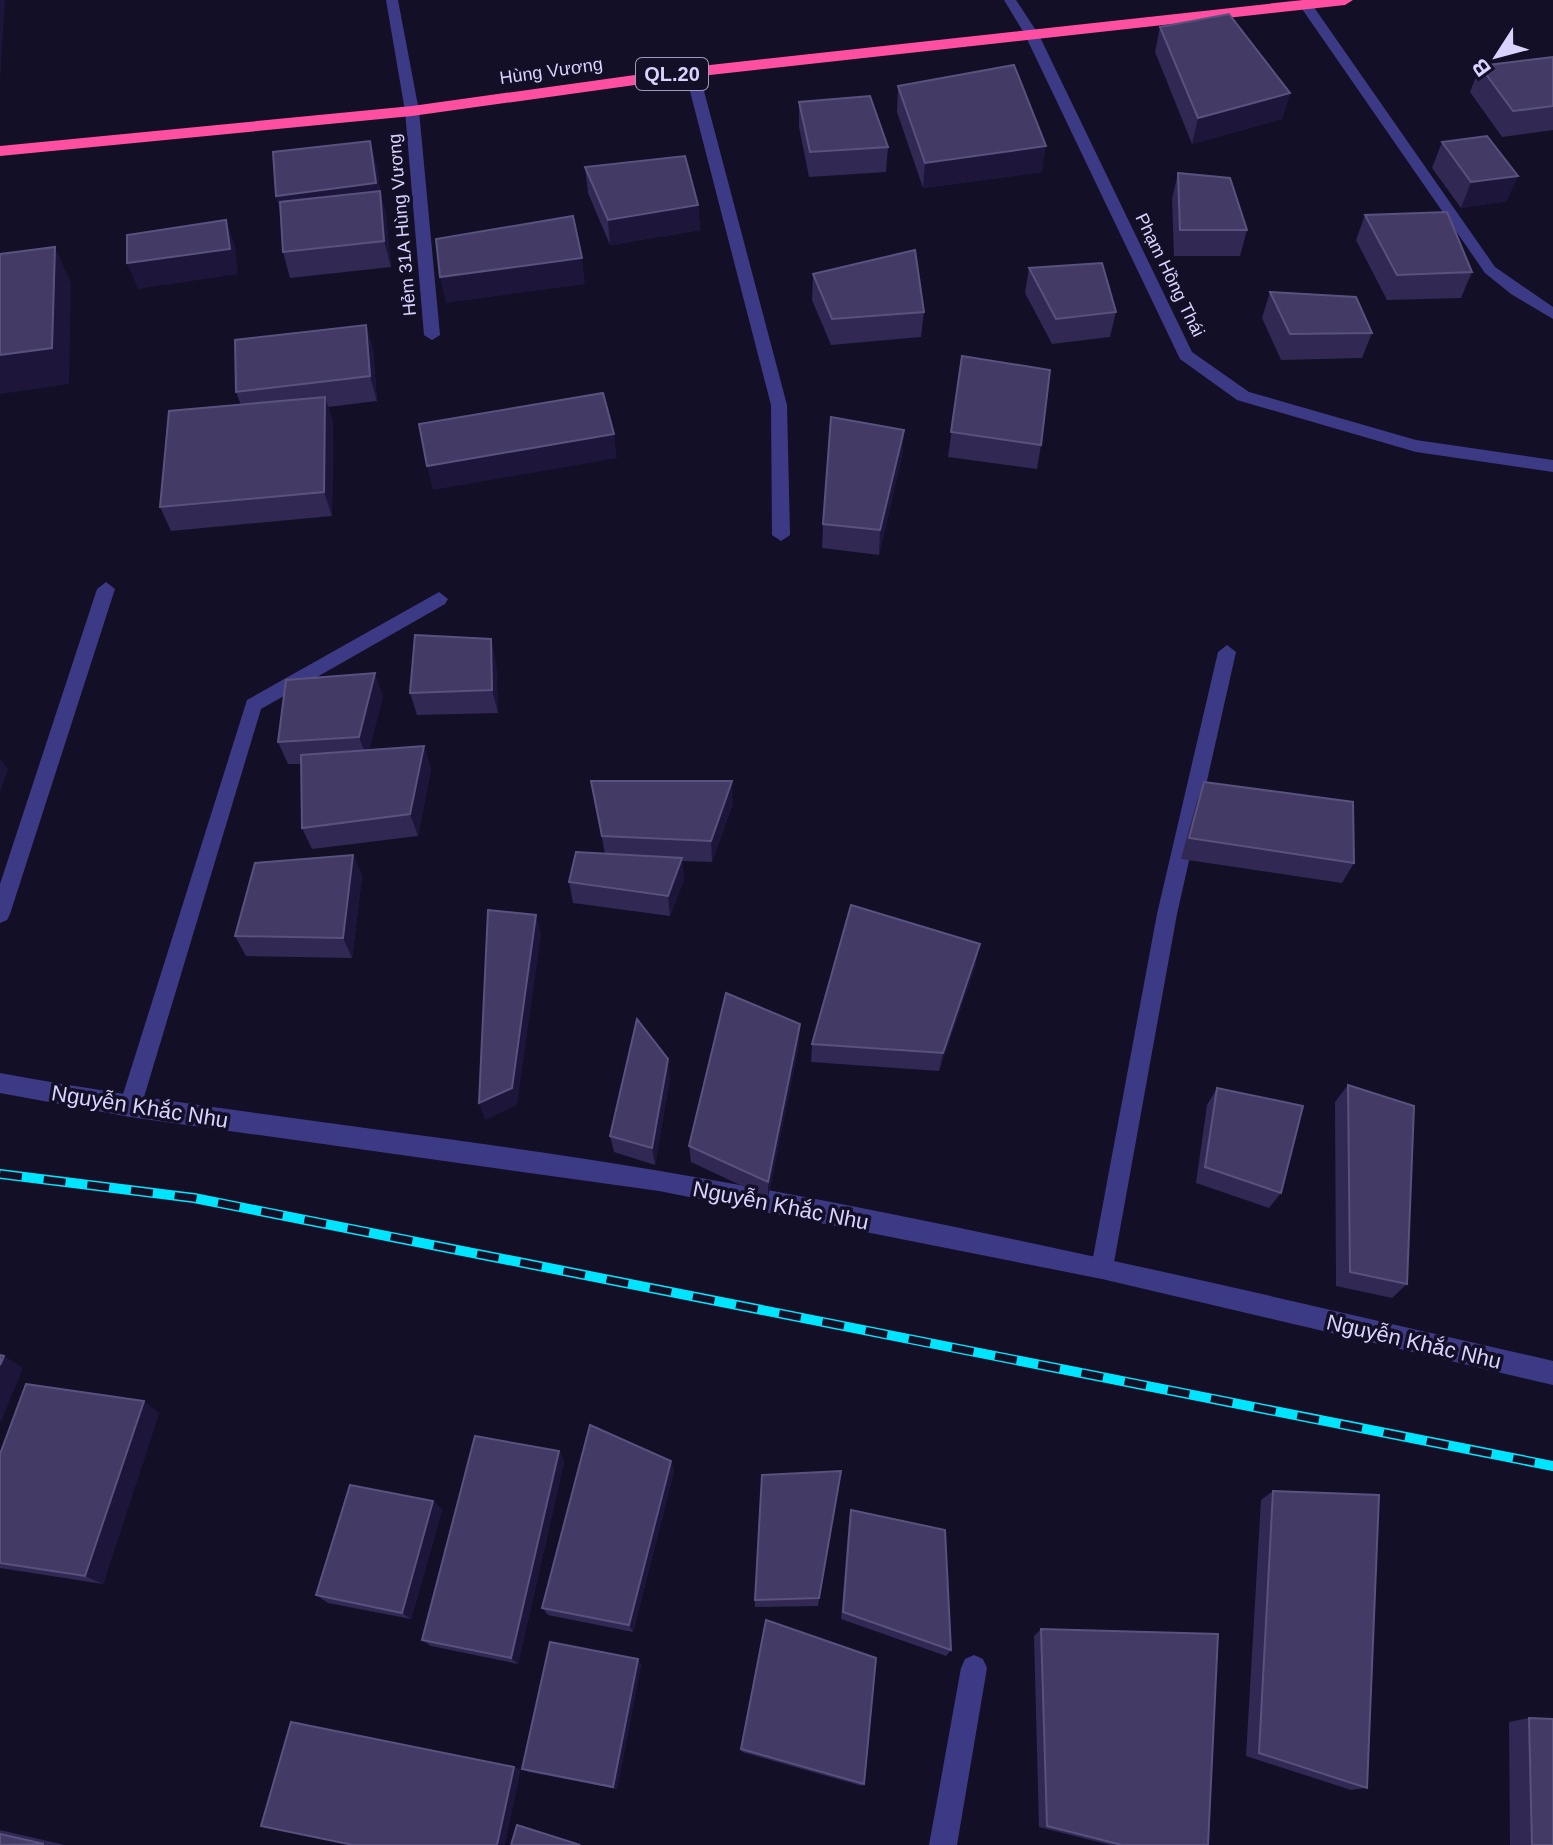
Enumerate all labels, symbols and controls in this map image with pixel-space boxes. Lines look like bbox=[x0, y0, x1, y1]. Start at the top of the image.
north arrow bbox=[1457, 16, 1537, 96]
street label: Hùng Vương bbox=[498, 54, 604, 88]
text: B bbox=[1466, 54, 1496, 81]
road number: QL.20 bbox=[636, 58, 708, 90]
street label: Hẻm 31A Hùng Vương bbox=[384, 133, 420, 317]
street label: Phạm Hồng Thái bbox=[1131, 210, 1209, 340]
street label: Nguyễn Khắc Nhu bbox=[50, 1080, 230, 1133]
street label: Nguyễn Khắc Nhu bbox=[691, 1176, 871, 1235]
street label: Nguyễn Khắc Nhu bbox=[1324, 1309, 1504, 1374]

